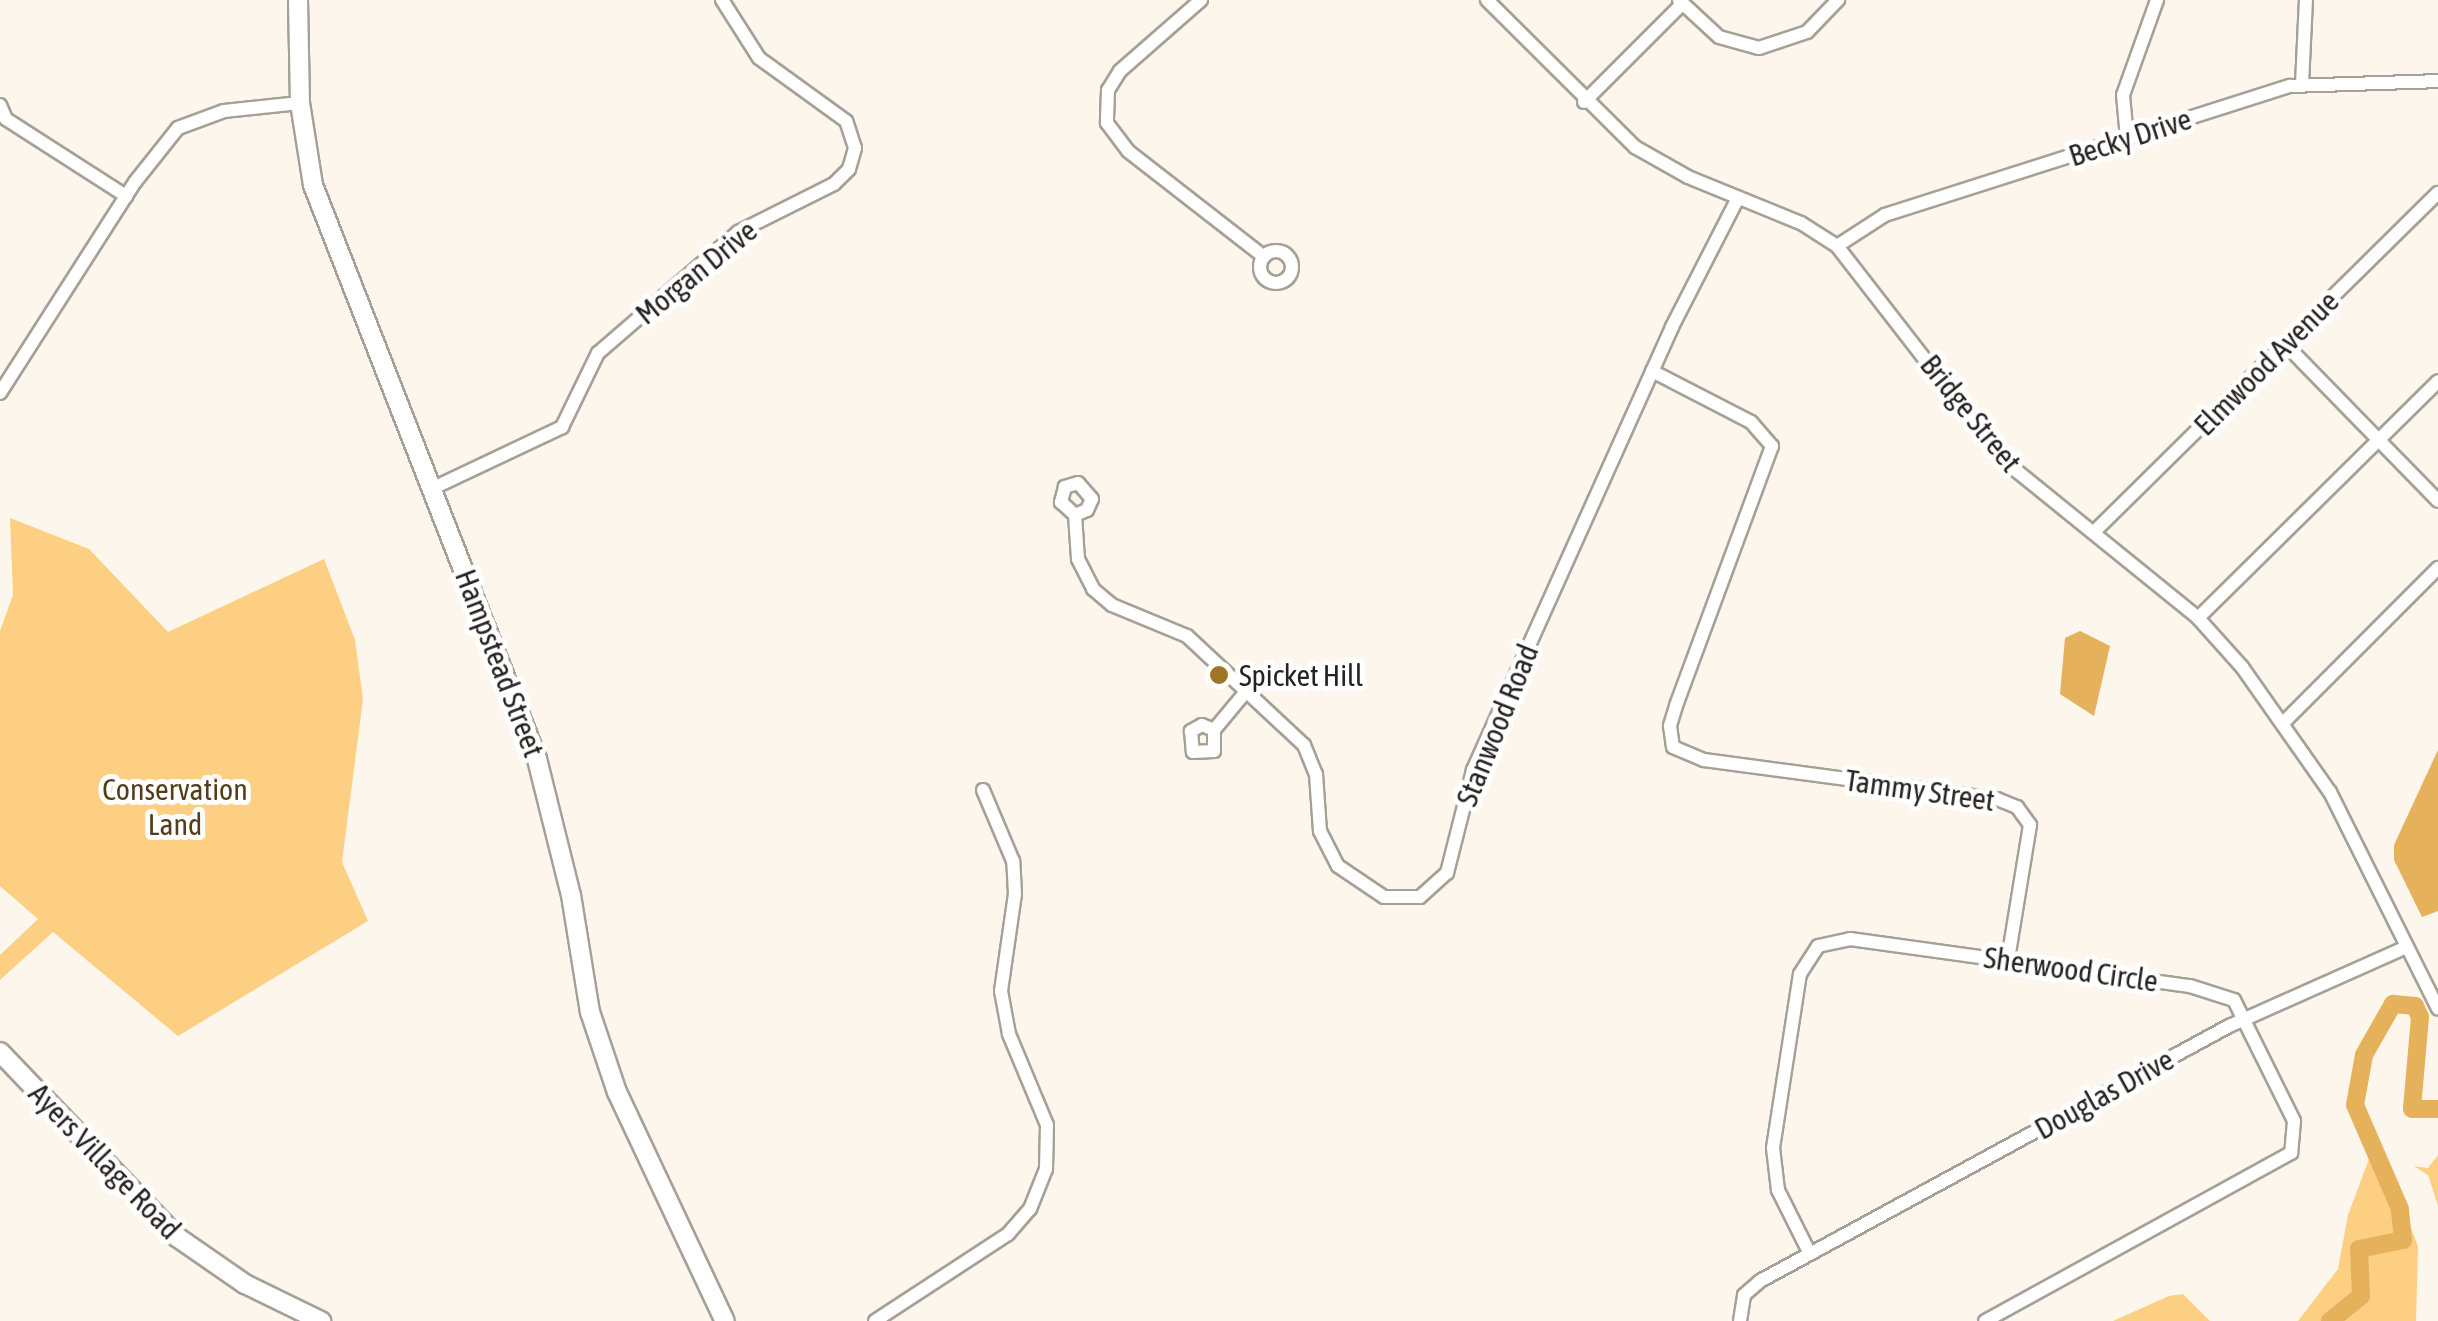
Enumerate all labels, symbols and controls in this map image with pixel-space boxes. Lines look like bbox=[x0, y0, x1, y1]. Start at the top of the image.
street label: Becky Drive bbox=[2064, 100, 2196, 174]
street label: Morgan Drive bbox=[628, 212, 764, 332]
street label: Elmwood Avenue bbox=[2186, 283, 2346, 443]
street label: Bridge Street bbox=[1913, 347, 2029, 479]
street label: Hampstead Street bbox=[448, 564, 552, 762]
street label: Stanwood Road bbox=[1448, 639, 1546, 811]
place label: Spicket Hill bbox=[1239, 657, 1363, 693]
marker: Spicket Hill bbox=[1208, 664, 1230, 686]
street label: Tammy Street bbox=[1843, 762, 1997, 818]
park label: Conservation Land bbox=[102, 771, 248, 842]
street label: Sherwood Circle bbox=[1982, 939, 2160, 999]
street label: Douglas Drive bbox=[2028, 1041, 2180, 1147]
street label: Ayers Village Road bbox=[22, 1076, 188, 1246]

